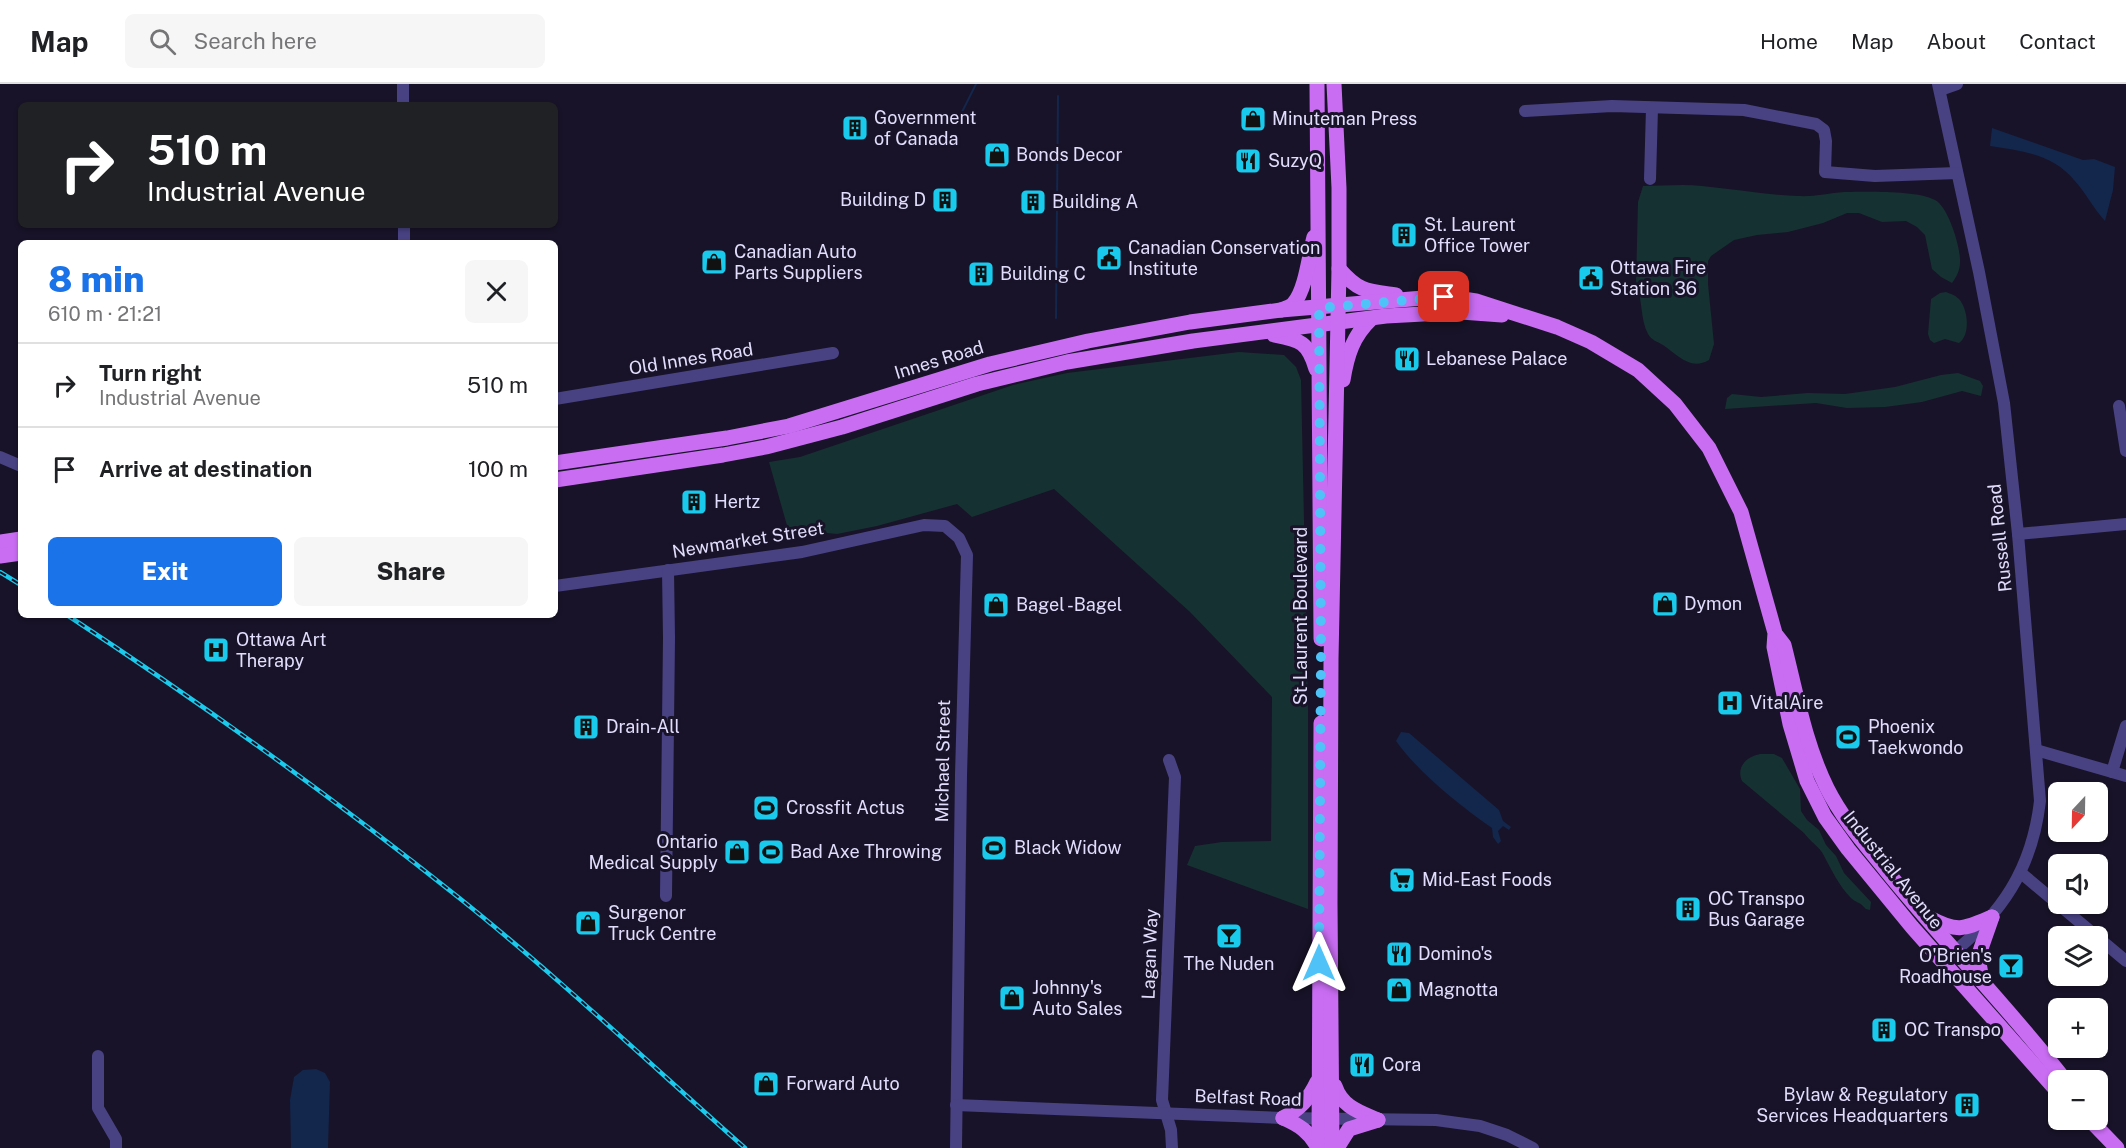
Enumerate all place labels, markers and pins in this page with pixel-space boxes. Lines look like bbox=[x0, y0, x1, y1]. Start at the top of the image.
shop icon: Minuteman Press bbox=[1238, 104, 1268, 134]
place label: Government of Canada bbox=[874, 107, 976, 149]
place label: Minuteman Press bbox=[1272, 108, 1417, 129]
building icon: Government of Canada bbox=[840, 113, 870, 143]
shop icon: Bonds Decor bbox=[982, 140, 1012, 170]
place label: Bonds Decor bbox=[1016, 144, 1122, 165]
restaurant icon: SuzyQ bbox=[1233, 146, 1263, 176]
place label: SuzyQ bbox=[1268, 150, 1322, 171]
building icon: Building D bbox=[930, 185, 960, 215]
building icon: Building A bbox=[1018, 187, 1048, 217]
place label: Building D bbox=[840, 189, 926, 210]
place label: Building A bbox=[1052, 191, 1139, 212]
place label: St. Laurent Office Tower bbox=[1424, 214, 1530, 256]
building icon: St. Laurent Office Tower bbox=[1389, 220, 1419, 250]
place label: Canadian Conservation Institute bbox=[1128, 237, 1320, 279]
place label: Canadian Auto Parts Suppliers bbox=[734, 241, 863, 283]
public building icon: Canadian Conservation Institute bbox=[1094, 243, 1124, 273]
shop icon: Canadian Auto Parts Suppliers bbox=[699, 247, 729, 277]
place label: Ottawa Fire Station 36 bbox=[1610, 257, 1706, 299]
building icon: Building C bbox=[966, 259, 996, 289]
place label: Building C bbox=[1000, 263, 1086, 284]
public building icon: Ottawa Fire Station 36 bbox=[1576, 263, 1606, 293]
pin bbox=[1418, 271, 1469, 322]
restaurant icon: Lebanese Palace bbox=[1392, 344, 1422, 374]
place label: Lebanese Palace bbox=[1426, 348, 1567, 369]
building icon: Hertz bbox=[679, 487, 709, 517]
place label: Hertz bbox=[714, 491, 760, 512]
shop icon: Dymon bbox=[1650, 589, 1680, 619]
shop icon: Bagel -Bagel bbox=[981, 590, 1011, 620]
place label: Dymon bbox=[1684, 593, 1742, 614]
place label: Bagel -Bagel bbox=[1016, 594, 1122, 615]
place label: Ottawa Art Therapy bbox=[236, 629, 327, 671]
hospital icon: Ottawa Art Therapy bbox=[201, 635, 231, 665]
hospital icon: VitalAire bbox=[1715, 688, 1745, 718]
place label: VitalAire bbox=[1750, 692, 1823, 713]
building icon: Drain-All bbox=[571, 712, 601, 742]
place label: Drain-All bbox=[606, 716, 680, 737]
place label: Phoenix Taekwondo bbox=[1868, 716, 1963, 758]
sports icon: Phoenix Taekwondo bbox=[1833, 722, 1863, 752]
sports icon: Crossfit Actus bbox=[751, 793, 781, 823]
place label: Crossfit Actus bbox=[786, 797, 905, 818]
place label: Ontario Medical Supply bbox=[588, 831, 718, 873]
sports icon: Black Widow bbox=[979, 833, 1009, 863]
shop icon: Ontario Medical Supply bbox=[722, 837, 752, 867]
sports icon: Bad Axe Throwing bbox=[756, 837, 786, 867]
place label: Black Widow bbox=[1014, 837, 1122, 858]
place label: Bad Axe Throwing bbox=[790, 841, 942, 862]
supermarket icon: Mid-East Foods bbox=[1387, 865, 1417, 895]
place label: Mid-East Foods bbox=[1422, 869, 1552, 890]
place label: OC Transpo Bus Garage bbox=[1708, 888, 1805, 930]
building icon: OC Transpo Bus Garage bbox=[1673, 894, 1703, 924]
place label: Surgenor Truck Centre bbox=[608, 902, 716, 944]
shop icon: Surgenor Truck Centre bbox=[573, 908, 603, 938]
bar icon: The Nuden bbox=[1214, 921, 1244, 951]
restaurant icon: Domino's bbox=[1384, 939, 1414, 969]
place label: Domino's bbox=[1418, 943, 1492, 964]
place label: O'Brien's Roadhouse bbox=[1899, 945, 1992, 987]
bar icon: O'Brien's Roadhouse bbox=[1996, 951, 2026, 981]
place label: The Nuden bbox=[1184, 953, 1274, 974]
shop icon: Magnotta bbox=[1384, 975, 1414, 1005]
place label: Johnny's Auto Sales bbox=[1032, 977, 1122, 1019]
place label: Magnotta bbox=[1418, 979, 1498, 1000]
shop icon: Johnny's Auto Sales bbox=[997, 983, 1027, 1013]
building icon: OC Transpo bbox=[1869, 1015, 1899, 1045]
place label: OC Transpo bbox=[1904, 1019, 2001, 1040]
restaurant icon: Cora bbox=[1347, 1050, 1377, 1080]
place label: Cora bbox=[1382, 1054, 1421, 1075]
shop icon: Forward Auto bbox=[751, 1069, 781, 1099]
place label: Forward Auto bbox=[786, 1073, 900, 1094]
place label: Bylaw & Regulatory Services Headquarters bbox=[1756, 1084, 1948, 1126]
building icon: Bylaw & Regulatory Services Headquarters bbox=[1952, 1090, 1982, 1120]

